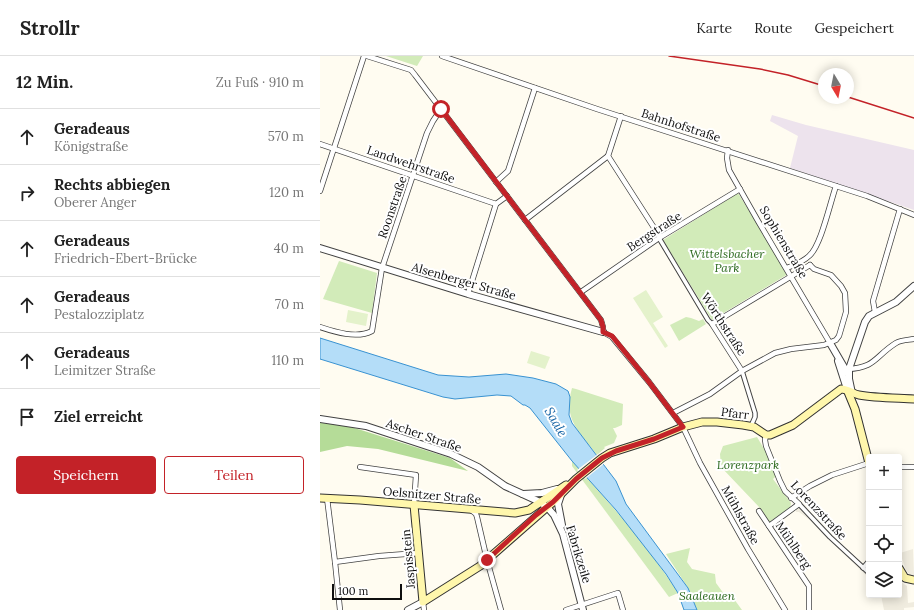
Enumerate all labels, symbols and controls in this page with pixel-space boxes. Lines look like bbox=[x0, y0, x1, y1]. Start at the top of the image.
text: Strollr bbox=[20, 16, 80, 40]
text: Karte bbox=[696, 19, 732, 37]
text: Route bbox=[754, 19, 792, 37]
text: Gespeichert bbox=[814, 19, 894, 37]
north arrow bbox=[818, 68, 854, 104]
text: 12 Min. bbox=[16, 71, 73, 93]
text: Zu Fuß · 910 m bbox=[216, 74, 304, 91]
route start bbox=[432, 100, 450, 118]
street label: Bahnhofstraße bbox=[639, 105, 723, 145]
text: Geradeaus bbox=[54, 119, 130, 138]
icon: ahead bbox=[16, 126, 38, 148]
text: 570 m bbox=[268, 128, 304, 145]
text: Königstraße bbox=[54, 138, 128, 155]
street label: Landwehrstraße bbox=[365, 142, 458, 186]
street label: Roonstraße bbox=[374, 173, 410, 240]
text: Rechts abbiegen bbox=[54, 175, 170, 194]
icon: right bbox=[16, 182, 38, 204]
text: 120 m bbox=[269, 184, 304, 201]
text: Oberer Anger bbox=[54, 194, 136, 211]
street label: Sophienstraße bbox=[757, 203, 812, 281]
street label: Bergstraße bbox=[624, 208, 684, 254]
text: Geradeaus bbox=[54, 231, 130, 250]
icon: ahead bbox=[16, 238, 38, 260]
text: 40 m bbox=[274, 240, 304, 257]
park label: Wittelsbacher Park bbox=[689, 246, 765, 275]
text: Friedrich-Ebert-Brücke bbox=[54, 250, 197, 267]
street label: Alsenberger Straße bbox=[409, 259, 518, 303]
text: Geradeaus bbox=[54, 287, 130, 306]
street label: Wörthstraße bbox=[698, 290, 750, 359]
icon: ahead bbox=[16, 294, 38, 316]
text: 70 m bbox=[275, 296, 304, 313]
text: Pestalozziplatz bbox=[54, 306, 144, 323]
text: Geradeaus bbox=[54, 343, 130, 362]
icon: ahead bbox=[16, 350, 38, 372]
text: 110 m bbox=[271, 352, 304, 369]
text: Leimitzer Straße bbox=[54, 362, 156, 379]
water label: Saale bbox=[541, 404, 571, 440]
street label: Pfarr bbox=[720, 404, 751, 422]
icon: arrive bbox=[16, 406, 38, 428]
text: Ziel erreicht bbox=[54, 407, 143, 426]
street label: Ascher Straße bbox=[383, 415, 464, 455]
map controls bbox=[866, 454, 902, 598]
button: + bbox=[866, 454, 902, 490]
button: Speichern bbox=[16, 456, 156, 494]
button: Teilen bbox=[164, 456, 304, 494]
park label: Lorenzpark bbox=[717, 457, 779, 472]
street label: Lorenzstraße bbox=[788, 477, 850, 543]
street label: Oelsnitzer Straße bbox=[382, 483, 482, 507]
street label: Mühlstraße bbox=[719, 483, 764, 547]
button: − bbox=[866, 490, 902, 526]
street label: Mühlberg bbox=[773, 518, 815, 572]
street label: Fabrikzeile bbox=[563, 523, 595, 585]
button: locate bbox=[866, 526, 902, 562]
street label: Jaspisstein bbox=[398, 529, 418, 590]
route end bbox=[478, 551, 496, 569]
button: layers bbox=[866, 562, 902, 598]
scale bar bbox=[332, 582, 402, 601]
text: 100 m bbox=[338, 584, 368, 598]
park label: Saaleauen bbox=[679, 588, 736, 603]

